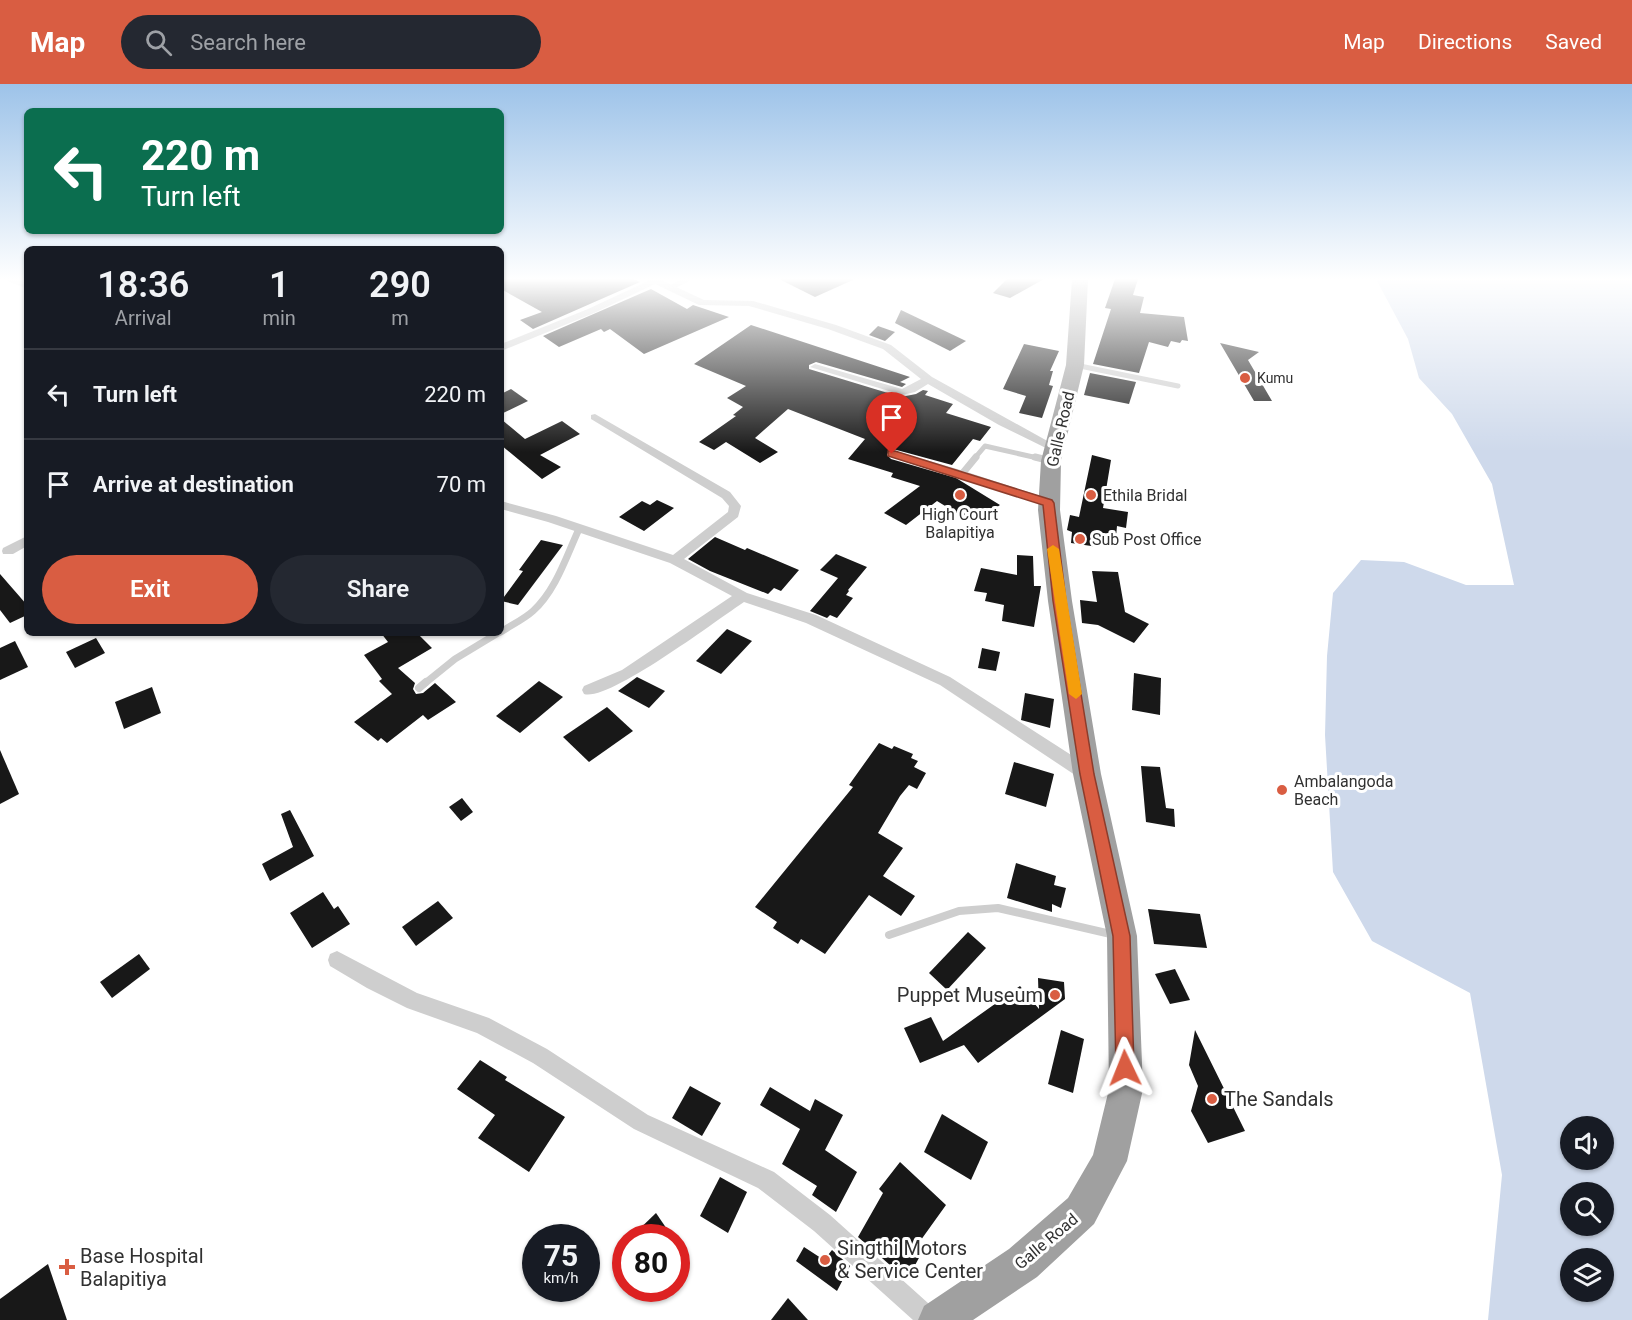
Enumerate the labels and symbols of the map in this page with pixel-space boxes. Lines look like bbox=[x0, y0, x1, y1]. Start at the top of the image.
place label: Kumu bbox=[1257, 370, 1293, 386]
marker: Kumu bbox=[1238, 371, 1252, 385]
street label: Galle Road bbox=[1043, 390, 1078, 469]
pin bbox=[866, 392, 917, 454]
place label: Ethila Bridal bbox=[1103, 486, 1188, 505]
marker: High Court Balapitiya bbox=[953, 488, 967, 502]
marker: Ethila Bridal bbox=[1084, 488, 1098, 502]
place label: High Court Balapitiya bbox=[922, 505, 998, 542]
place label: Sub Post Office bbox=[1092, 530, 1201, 549]
marker: Sub Post Office bbox=[1073, 532, 1087, 546]
place label: Ambalangoda Beach bbox=[1294, 772, 1393, 809]
marker: Ambalangoda Beach bbox=[1275, 783, 1289, 797]
place label: Puppet Museum bbox=[897, 983, 1043, 1007]
marker: Puppet Museum bbox=[1048, 988, 1062, 1002]
position arrow bbox=[1093, 1036, 1157, 1100]
place label: The Sandals bbox=[1224, 1087, 1334, 1111]
marker: The Sandals bbox=[1205, 1092, 1219, 1106]
street label: Galle Road bbox=[1011, 1210, 1082, 1273]
speed limit sign: 80 bbox=[612, 1224, 690, 1302]
place label: Singthi Motors & Service Center bbox=[837, 1236, 983, 1283]
place label: Base Hospital Balapitiya bbox=[80, 1244, 204, 1291]
marker: Singthi Motors & Service Center bbox=[818, 1253, 832, 1267]
marker: Base Hospital Balapitiya bbox=[58, 1258, 76, 1276]

